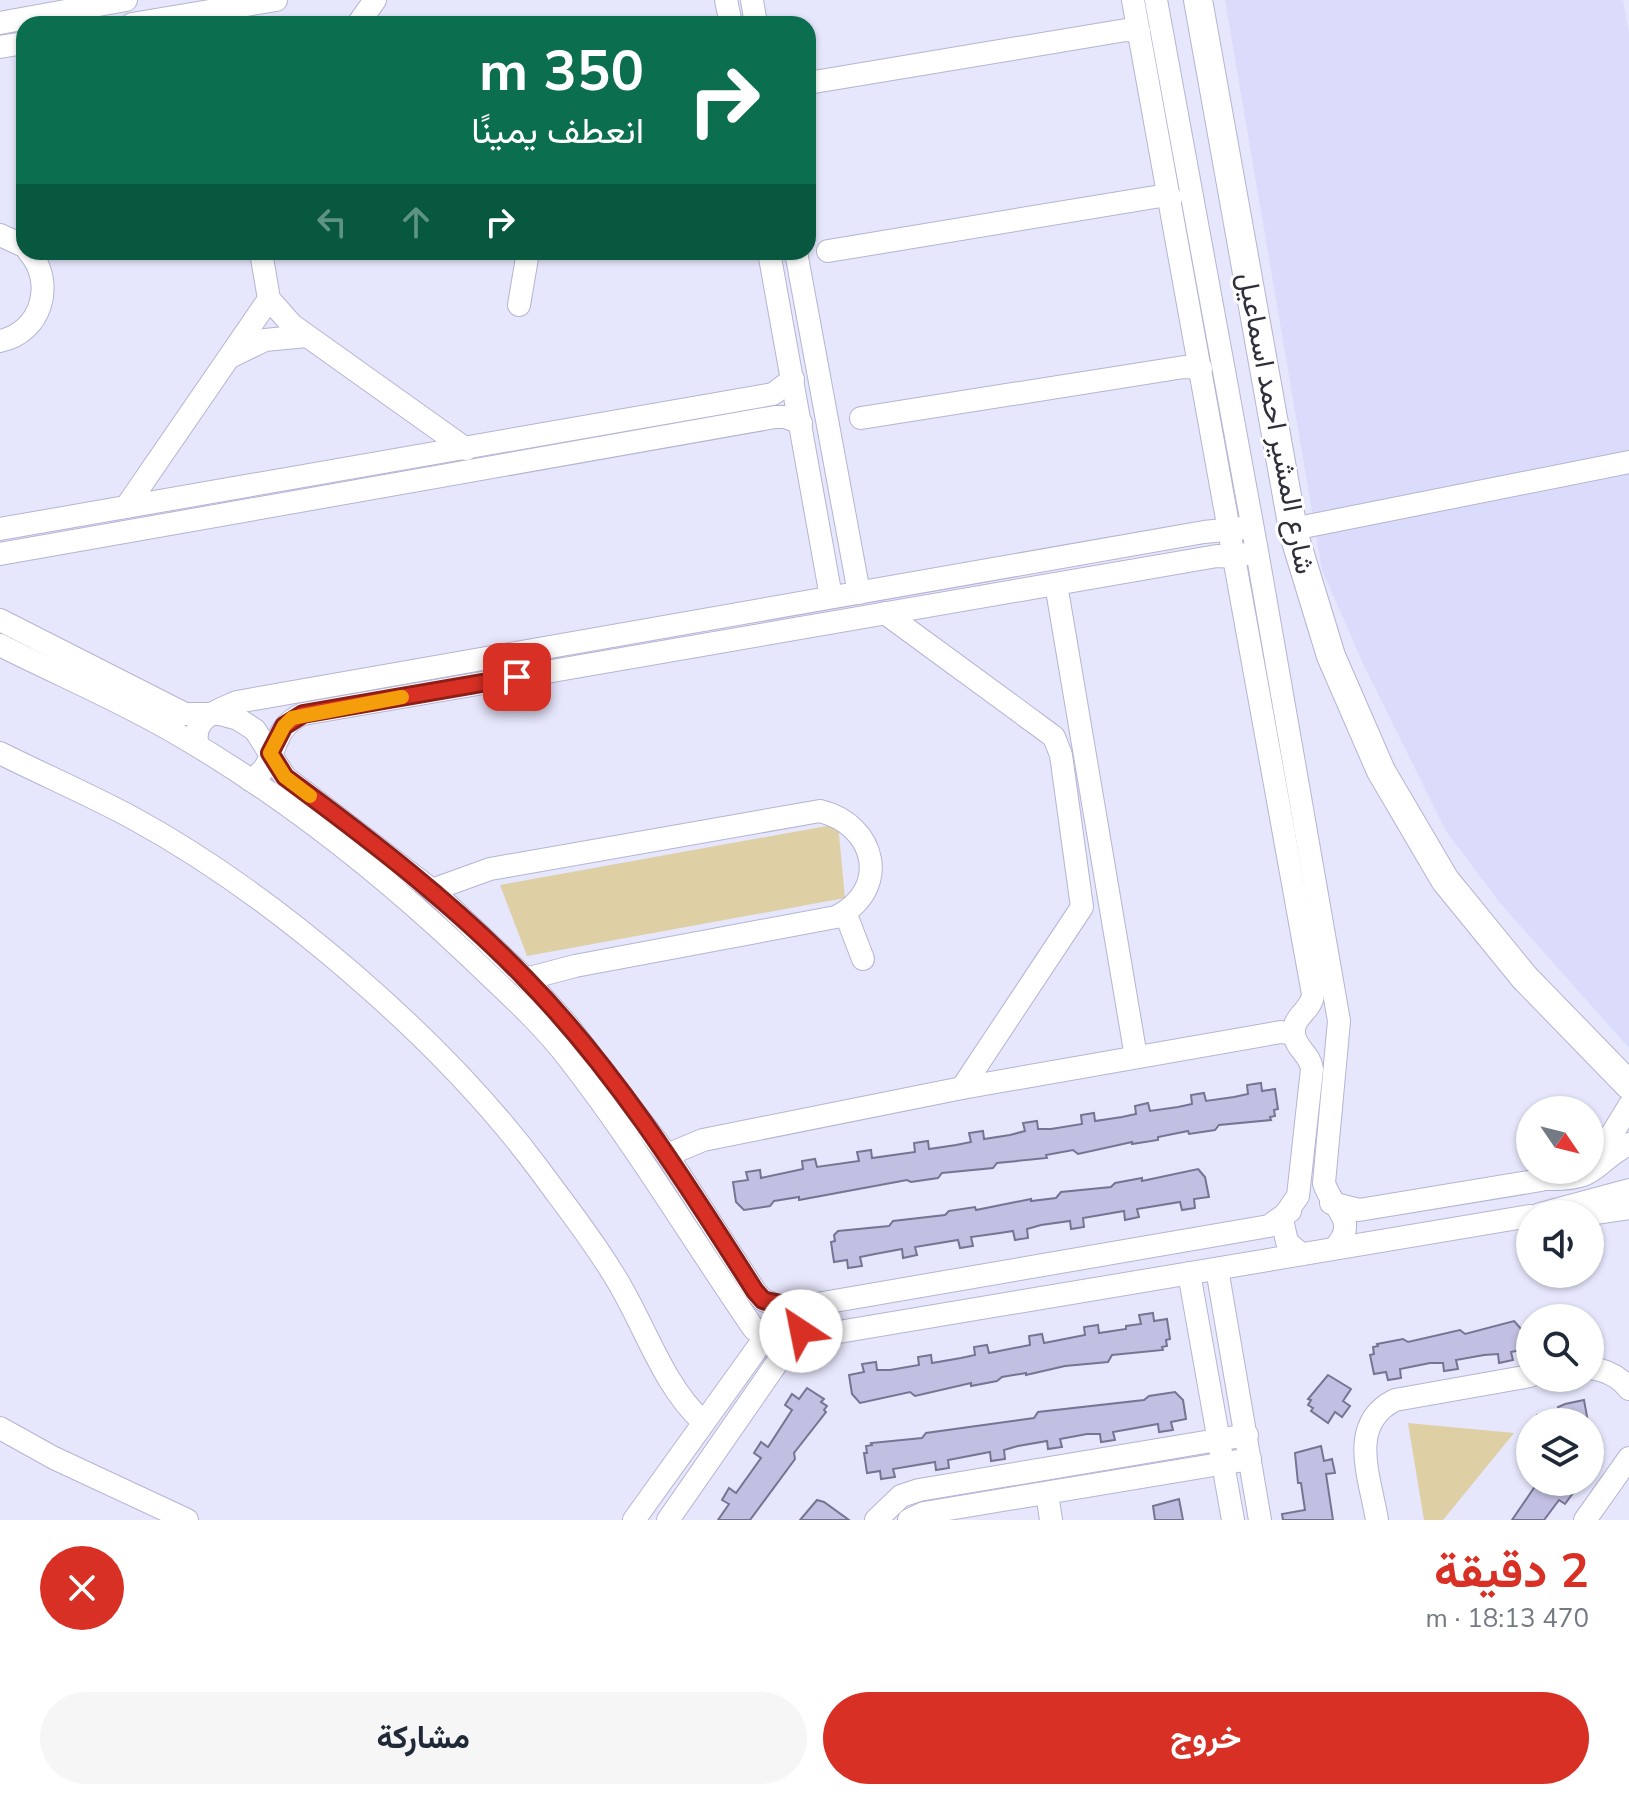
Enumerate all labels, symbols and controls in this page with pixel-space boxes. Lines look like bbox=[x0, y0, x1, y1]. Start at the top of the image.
text: 350 m bbox=[479, 33, 644, 110]
icon: right bbox=[672, 48, 776, 152]
text: انعطف يمينًا bbox=[471, 107, 644, 156]
icon: left bbox=[310, 200, 354, 244]
icon: ahead bbox=[394, 200, 438, 244]
icon: right bbox=[478, 200, 522, 244]
street label: شارع المشير احمد اسماعيل bbox=[1228, 269, 1324, 577]
pin bbox=[483, 643, 551, 711]
icon: arrive bbox=[495, 655, 539, 699]
north arrow bbox=[1516, 1096, 1604, 1184]
map controls bbox=[1516, 1096, 1604, 1496]
button: sound bbox=[1516, 1200, 1604, 1288]
position arrow bbox=[759, 1289, 843, 1373]
button: search bbox=[1516, 1304, 1604, 1392]
button: layers bbox=[1516, 1408, 1604, 1496]
text: 2 دقيقة bbox=[1434, 1538, 1589, 1604]
button: close bbox=[40, 1546, 124, 1630]
text: 470 m · 18:13 bbox=[1426, 1601, 1589, 1636]
button: مشاركة bbox=[40, 1692, 807, 1784]
button: خروج bbox=[823, 1692, 1589, 1784]

